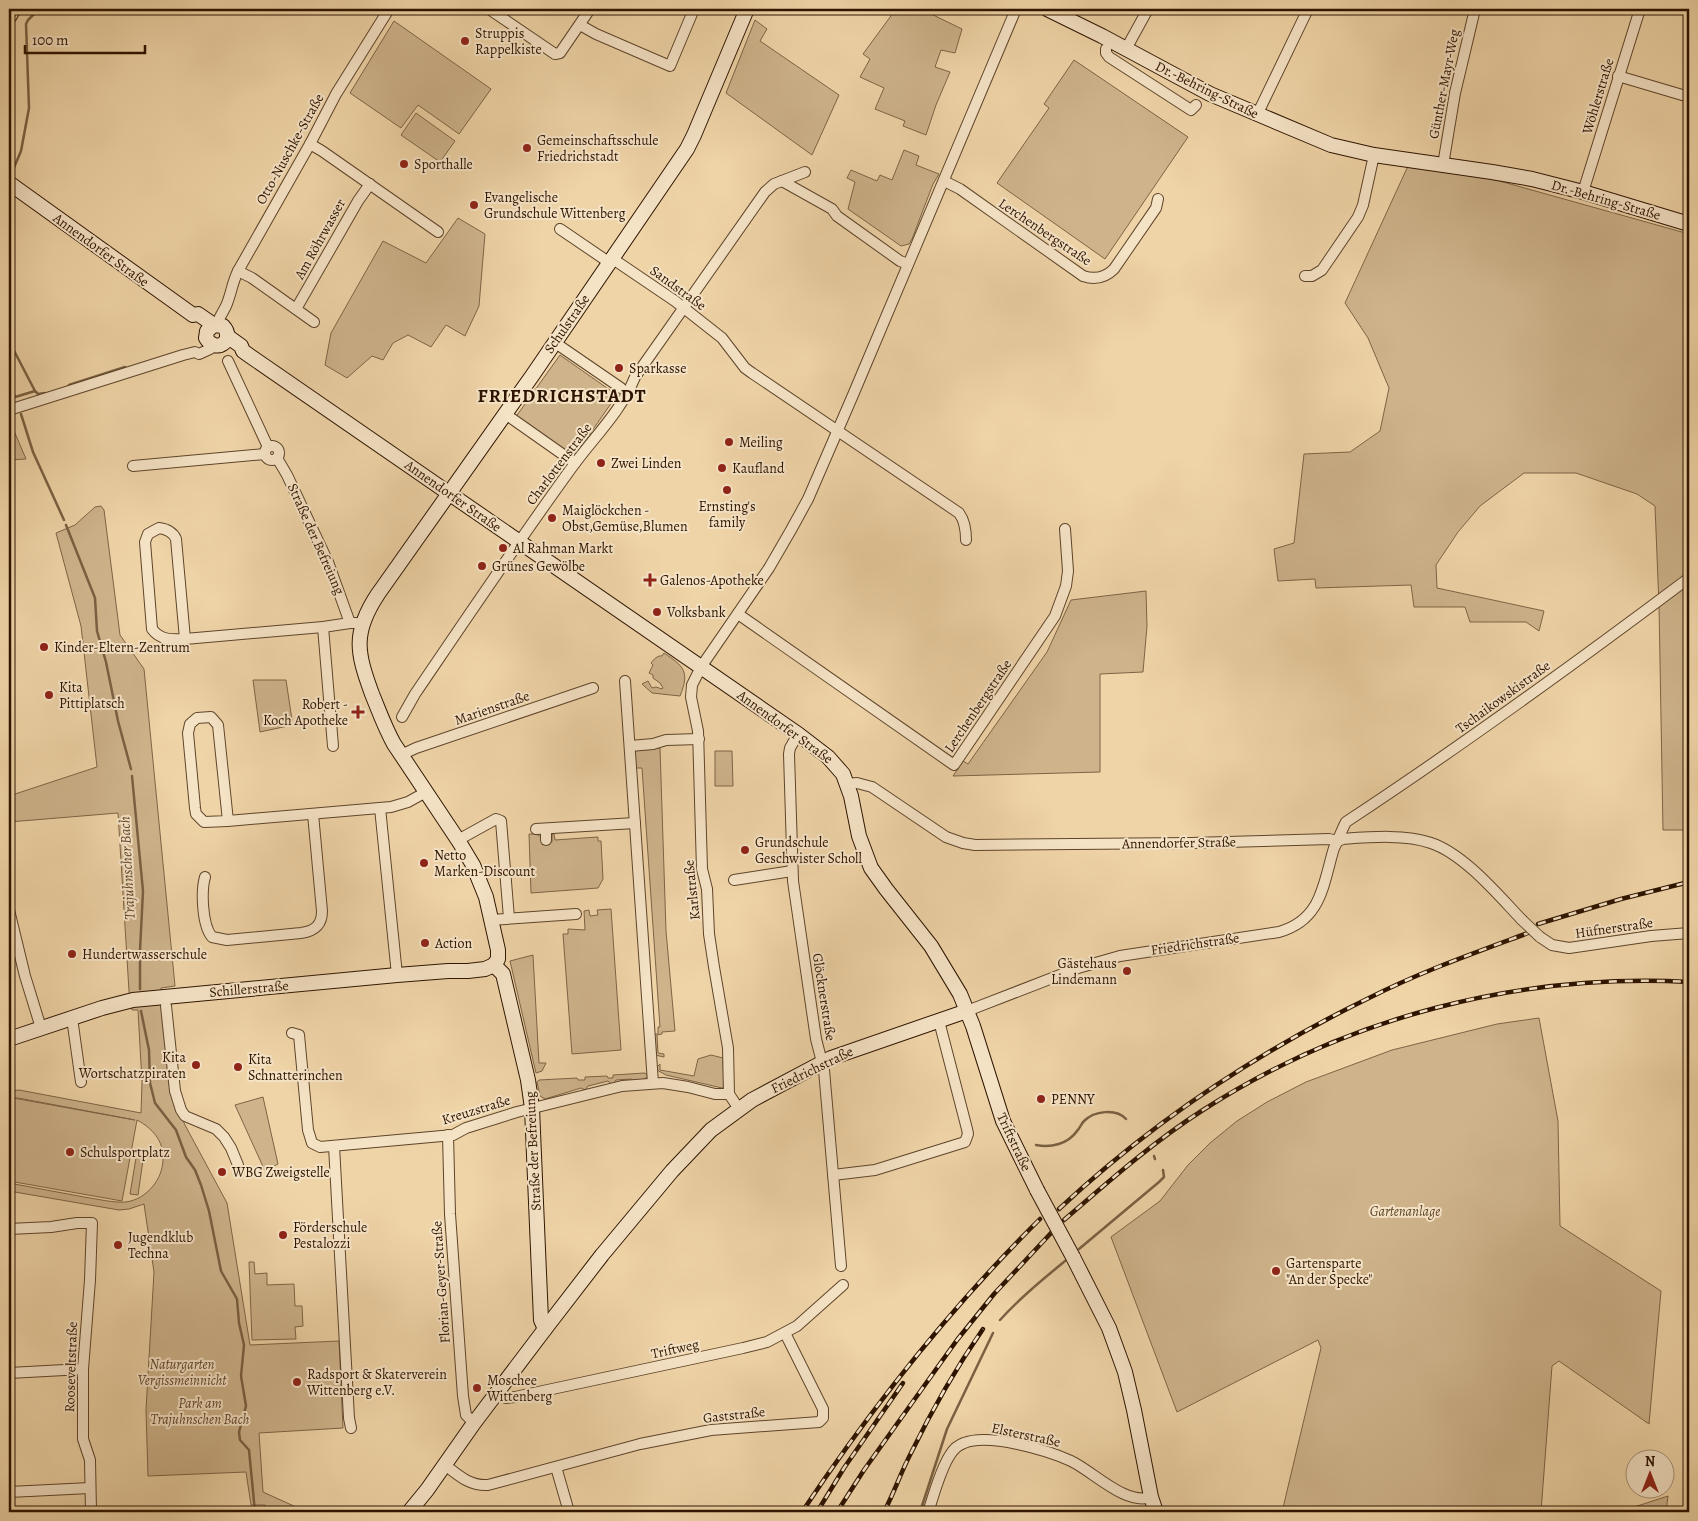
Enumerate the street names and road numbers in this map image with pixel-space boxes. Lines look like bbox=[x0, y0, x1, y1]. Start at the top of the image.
street label: Günther-Mayr-Weg bbox=[1424, 28, 1464, 140]
street label: Wöhlerstraße bbox=[1577, 56, 1618, 137]
street label: Dr.-Behring-Straße bbox=[1152, 57, 1262, 123]
street label: Otto-Nuschke-Straße bbox=[252, 90, 328, 208]
street label: Dr.-Behring-Straße bbox=[1549, 175, 1663, 225]
street label: Lerchenbergstraße bbox=[995, 194, 1095, 270]
street label: Am Röhrwasser bbox=[290, 195, 350, 284]
street label: Annendorfer Straße bbox=[48, 208, 153, 291]
street label: Sandstraße bbox=[646, 261, 710, 315]
street label: Schulstraße bbox=[540, 291, 594, 357]
street label: Charlottenstraße bbox=[522, 419, 596, 509]
street label: Annendorfer Straße bbox=[400, 455, 505, 537]
street label: Straße der Befreiung bbox=[283, 480, 349, 598]
street label: Lerchenbergstraße bbox=[940, 656, 1016, 756]
street label: Tschaikowskistraße bbox=[1452, 656, 1554, 738]
street label: Annendorfer Straße bbox=[732, 685, 837, 768]
street label: Marienstraße bbox=[452, 686, 532, 730]
street label: Annendorfer Straße bbox=[1121, 833, 1236, 854]
street label: Karlstraße bbox=[679, 859, 705, 921]
street label: Hüfnerstraße bbox=[1574, 913, 1654, 943]
street label: Friedrichstraße bbox=[1149, 928, 1241, 960]
street label: Glöcknerstraße bbox=[808, 952, 840, 1042]
street label: Schillerstraße bbox=[209, 976, 289, 1002]
street label: Friedrichstraße bbox=[768, 1042, 856, 1098]
street label: Kreuzstraße bbox=[439, 1091, 513, 1129]
street label: Straße der Befreiung bbox=[520, 1091, 546, 1211]
street label: Triftstraße bbox=[992, 1110, 1036, 1174]
street label: Florian-Geyer-Straße bbox=[427, 1220, 455, 1344]
street label: Rooseveltstraße bbox=[60, 1321, 82, 1413]
street label: Triftweg bbox=[649, 1335, 701, 1363]
street label: Gaststraße bbox=[702, 1402, 766, 1428]
street label: Elsterstraße bbox=[990, 1418, 1062, 1452]

